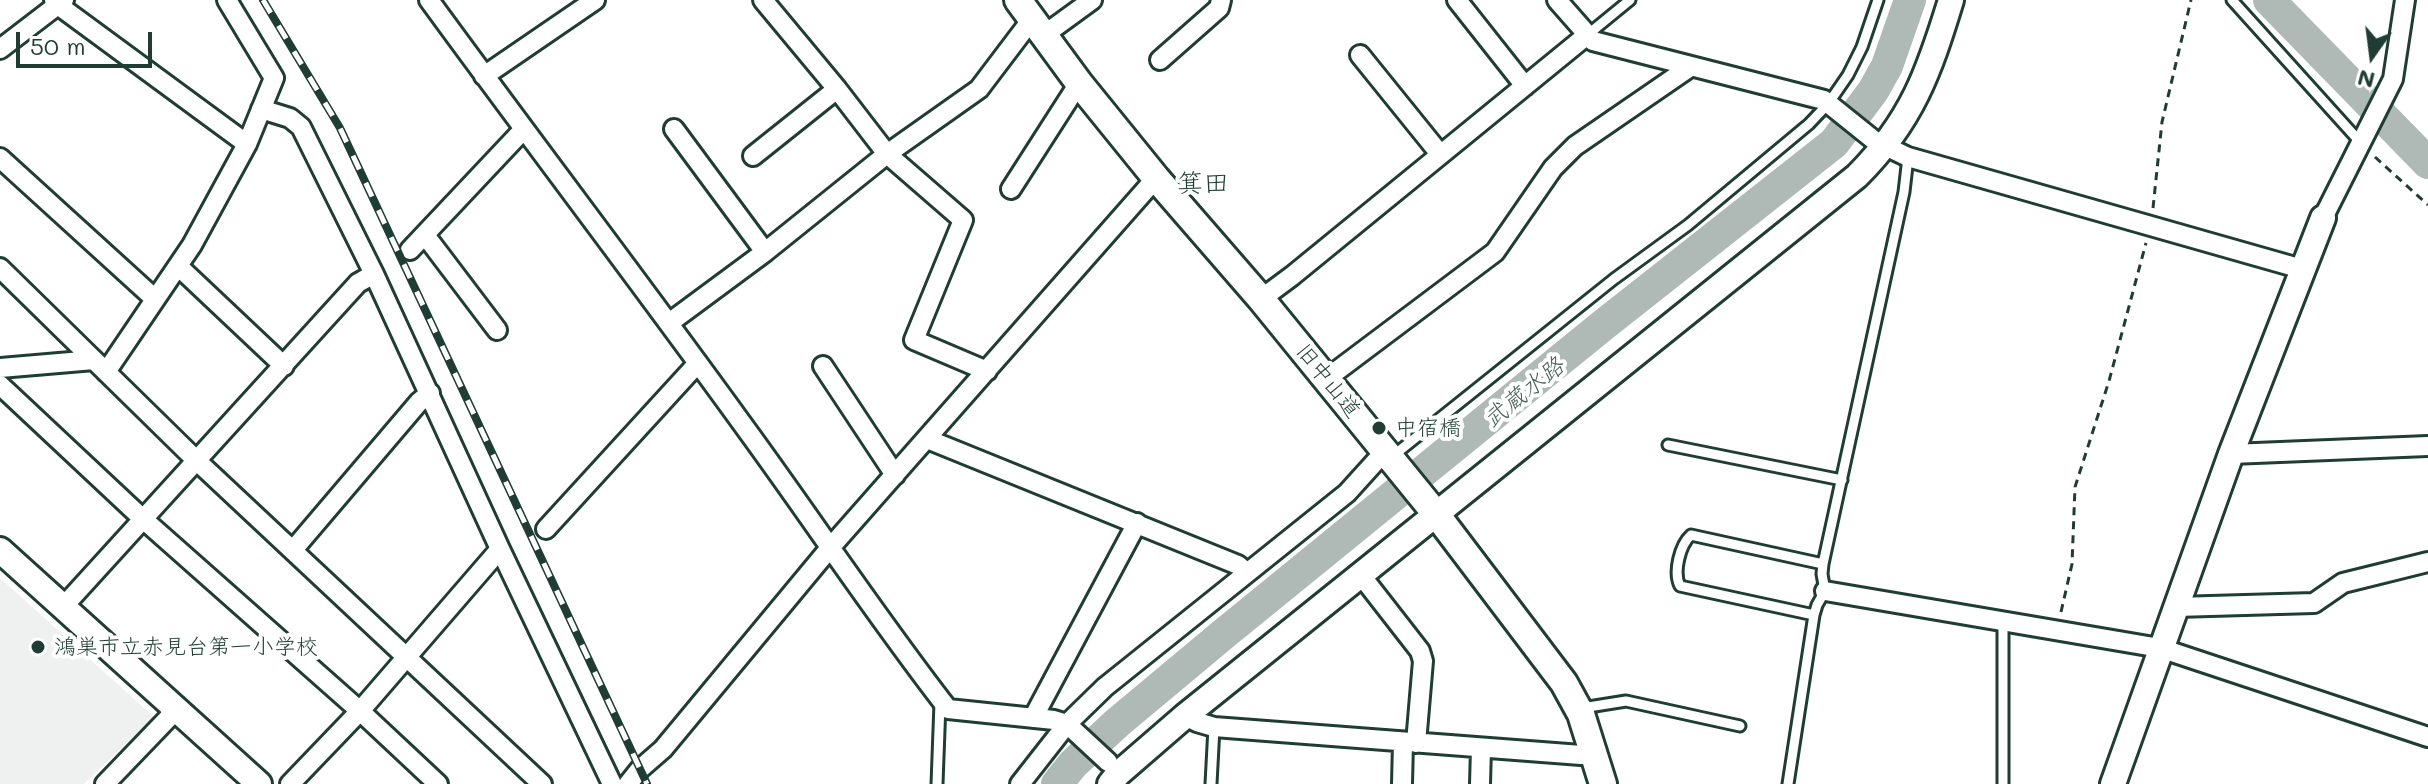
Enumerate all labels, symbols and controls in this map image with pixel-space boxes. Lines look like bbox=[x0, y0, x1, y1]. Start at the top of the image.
scale bar bbox=[20, 16, 156, 66]
north arrow bbox=[2332, 16, 2412, 96]
text: 50 m bbox=[30, 30, 86, 61]
text: N bbox=[2354, 64, 2378, 96]
district label: 箕田 bbox=[1177, 168, 1229, 200]
street label: 旧中山道 bbox=[1290, 338, 1366, 424]
water label: 武蔵水路 bbox=[1478, 352, 1570, 434]
place label: 中宿橋 bbox=[1395, 415, 1461, 441]
marker: 中宿橋 bbox=[1370, 419, 1388, 437]
place label: 鴻巣市立赤見台第一小学校 bbox=[54, 634, 318, 660]
marker: 鴻巣市立赤見台第一小学校 bbox=[29, 638, 47, 656]

